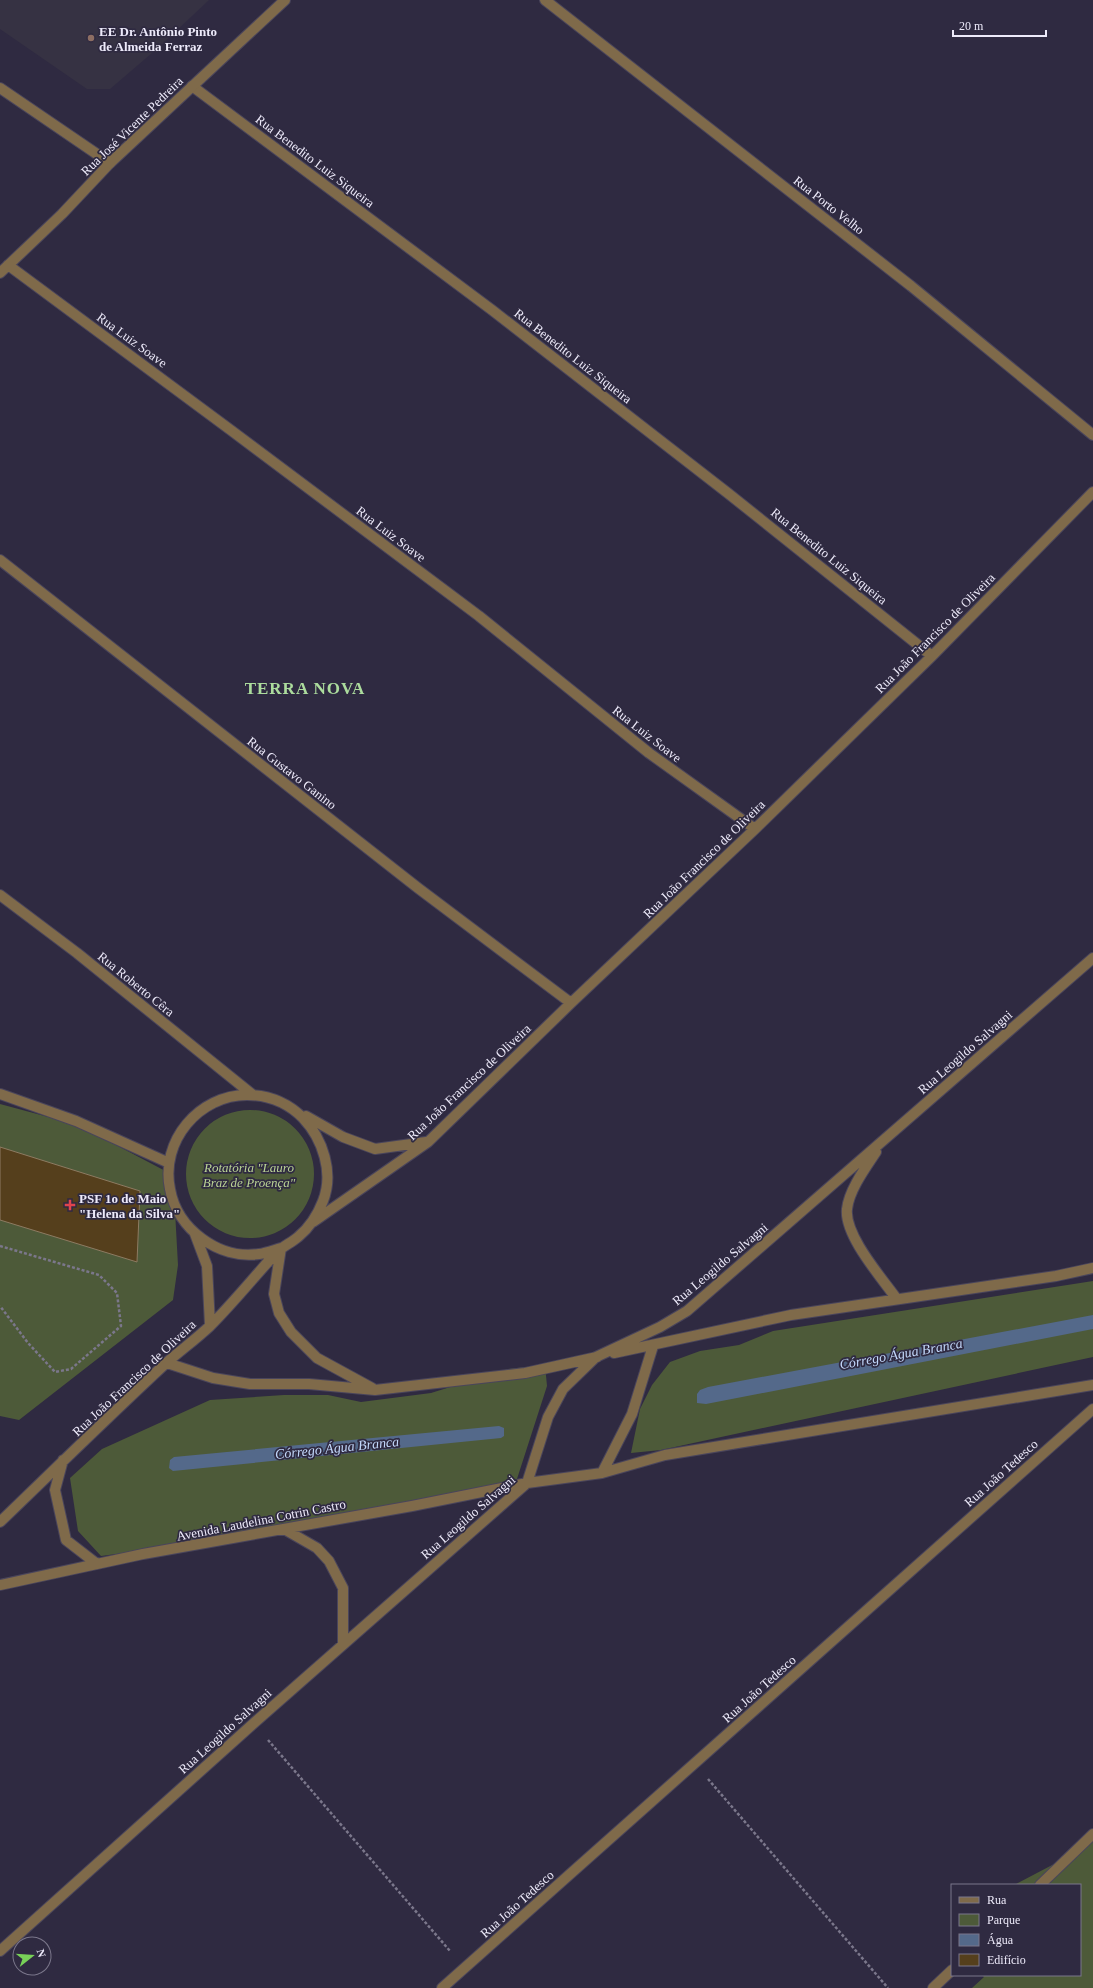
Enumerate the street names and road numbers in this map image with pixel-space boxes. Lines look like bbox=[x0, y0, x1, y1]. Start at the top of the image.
street label: Rua José Vicente Pedreira bbox=[78, 73, 186, 179]
street label: Rua Benedito Luiz Siqueira bbox=[253, 111, 378, 211]
street label: Rua Porto Velho bbox=[791, 173, 867, 237]
street label: Rua Benedito Luiz Siqueira bbox=[511, 306, 635, 407]
street label: Rua Luiz Soave bbox=[94, 310, 170, 371]
street label: Rua Luiz Soave bbox=[353, 503, 429, 565]
street label: Rua Benedito Luiz Siqueira bbox=[768, 505, 890, 608]
street label: Rua João Francisco de Oliveira bbox=[872, 570, 998, 696]
street label: Rua Luiz Soave bbox=[610, 703, 685, 766]
street label: Rua Gustavo Ganino bbox=[244, 734, 340, 812]
street label: Rua João Francisco de Oliveira bbox=[640, 797, 768, 921]
street label: Rua Roberto Cêra bbox=[95, 949, 177, 1020]
street label: Rua Leogildo Salvagni bbox=[915, 1007, 1015, 1097]
street label: Rua João Francisco de Oliveira bbox=[404, 1021, 534, 1143]
street label: Rua Leogildo Salvagni bbox=[669, 1219, 771, 1308]
street label: Rua João Francisco de Oliveira bbox=[69, 1317, 199, 1439]
street label: Rua João Tedesco bbox=[961, 1436, 1041, 1510]
street label: Rua Leogildo Salvagni bbox=[418, 1472, 518, 1562]
street label: Avenida Laudelina Cotrin Castro bbox=[175, 1496, 347, 1544]
street label: Rua João Tedesco bbox=[719, 1652, 799, 1726]
street label: Rua Leogildo Salvagni bbox=[175, 1685, 275, 1777]
street label: Rua João Tedesco bbox=[477, 1867, 557, 1941]

